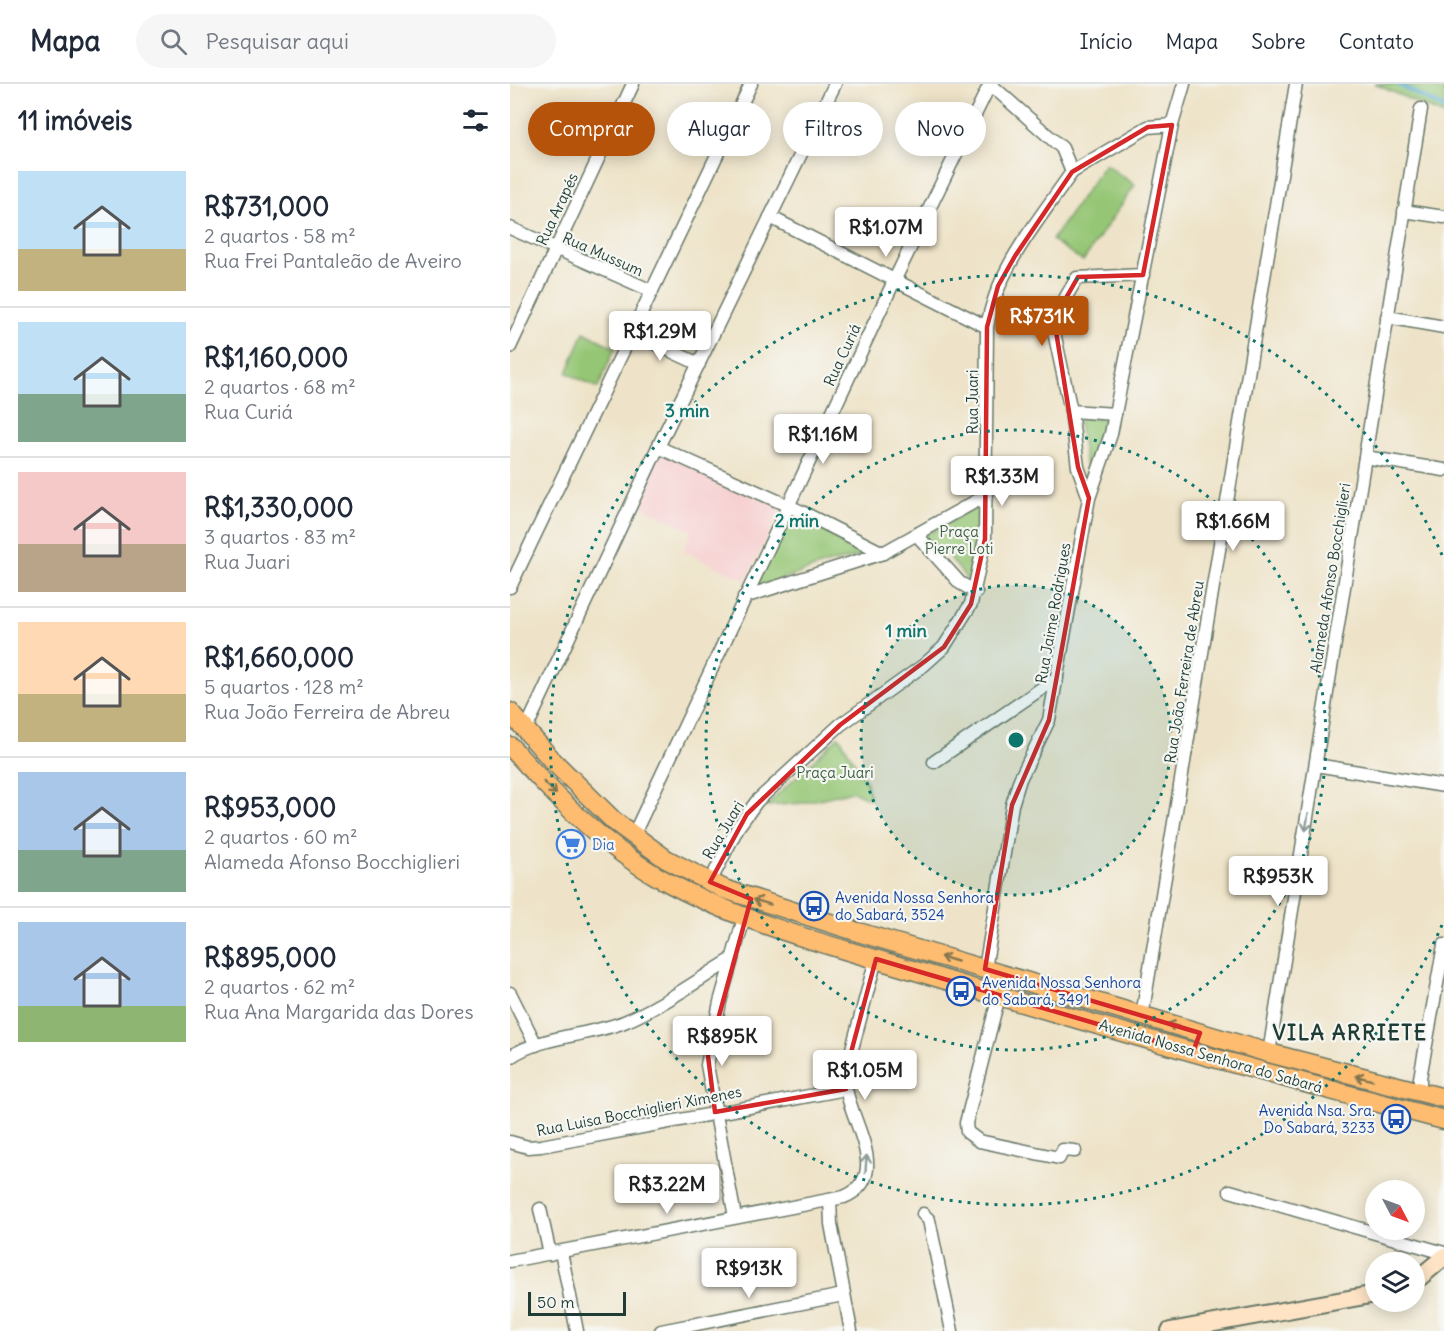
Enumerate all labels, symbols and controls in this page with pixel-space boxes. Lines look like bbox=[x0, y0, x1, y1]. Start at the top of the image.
search box bbox=[136, 14, 556, 68]
text: Mapa bbox=[30, 23, 100, 59]
icon: search bbox=[157, 25, 190, 58]
text: Pesquisar aqui bbox=[205, 27, 349, 55]
text: Início bbox=[1079, 28, 1133, 55]
text: Mapa bbox=[1166, 28, 1218, 55]
text: Sobre bbox=[1251, 28, 1306, 55]
text: Contato bbox=[1339, 28, 1414, 55]
chip: Comprar bbox=[528, 102, 655, 156]
chip: Alugar bbox=[667, 102, 771, 156]
chip: Filtros bbox=[783, 102, 883, 156]
chip: Novo bbox=[895, 102, 986, 156]
text: 11 imóveis bbox=[18, 104, 132, 137]
icon: filters bbox=[459, 104, 492, 137]
street label: Rua Arapés bbox=[532, 170, 582, 248]
text: R$731,000 bbox=[204, 190, 329, 223]
icon: home bbox=[66, 195, 138, 267]
pin: R$1.07M bbox=[831, 207, 941, 258]
text: R$1.07M bbox=[849, 214, 923, 239]
text: 2 quartos · 58 m² bbox=[204, 223, 356, 248]
street label: Rua Mussum bbox=[560, 228, 646, 280]
text: Rua Frei Pantaleão de Aveiro bbox=[204, 248, 462, 273]
pin: R$731K bbox=[993, 296, 1091, 347]
text: R$731K bbox=[1009, 303, 1075, 328]
pin: R$1.29M bbox=[605, 311, 715, 362]
text: R$1.29M bbox=[623, 318, 697, 343]
street label: Rua Curiá bbox=[819, 320, 865, 389]
text: R$1,160,000 bbox=[204, 341, 348, 374]
icon: home bbox=[66, 346, 138, 418]
street label: Rua Juari bbox=[963, 370, 982, 434]
text: 2 quartos · 68 m² bbox=[204, 374, 356, 399]
text: Rua Curiá bbox=[204, 399, 293, 424]
text: 3 min bbox=[665, 399, 710, 422]
pin: R$1.16M bbox=[768, 414, 878, 465]
text: R$1.16M bbox=[788, 421, 858, 446]
pin: R$1.33M bbox=[947, 456, 1057, 507]
text: R$1.33M bbox=[965, 463, 1039, 488]
street label: Alameda Afonso Bocchiglieri bbox=[1306, 482, 1354, 674]
text: R$1,330,000 bbox=[204, 491, 354, 524]
icon: home bbox=[66, 496, 138, 568]
pin: R$1.66M bbox=[1178, 501, 1288, 552]
text: R$1.66M bbox=[1196, 508, 1270, 533]
text: 2 min bbox=[775, 509, 820, 532]
park label: Praça Pierre Loti bbox=[925, 522, 993, 558]
text: 3 quartos · 83 m² bbox=[204, 524, 356, 549]
street label: Rua Jaime Rodrigues bbox=[1031, 541, 1075, 685]
text: Rua Juari bbox=[204, 549, 290, 574]
street label: Rua João Ferreira de Abreu bbox=[1160, 579, 1208, 765]
text: 1 min bbox=[885, 619, 927, 642]
text: R$1,660,000 bbox=[204, 641, 354, 674]
icon: home bbox=[66, 646, 138, 718]
text: 5 quartos · 128 m² bbox=[204, 674, 364, 699]
text: Rua João Ferreira de Abreu bbox=[204, 699, 450, 724]
centre of rings bbox=[1006, 730, 1026, 750]
park label: Praça Juari bbox=[796, 763, 874, 782]
one-way arrow bbox=[543, 781, 558, 796]
text: R$953,000 bbox=[204, 791, 336, 824]
icon: home bbox=[66, 796, 138, 868]
street label: Rua Juari bbox=[698, 797, 748, 863]
one-way arrow bbox=[1301, 812, 1312, 832]
text: 2 quartos · 60 m² bbox=[204, 824, 357, 849]
supermarket icon: Dia bbox=[555, 828, 587, 860]
place label: Dia bbox=[592, 835, 615, 854]
text: Alameda Afonso Bocchiglieri bbox=[204, 849, 460, 874]
pin: R$953K bbox=[1229, 856, 1327, 907]
text: R$953K bbox=[1243, 863, 1313, 888]
place label: Avenida Nossa Senhora do Sabará, 3524 bbox=[835, 888, 994, 924]
bus stop icon: Avenida Nossa Senhora do Sabará, 3524 bbox=[798, 890, 830, 922]
one-way arrow bbox=[753, 896, 772, 907]
text: R$895,000 bbox=[204, 941, 337, 974]
icon: home bbox=[66, 946, 138, 1018]
one-way arrow bbox=[940, 953, 959, 964]
place label: Avenida Nossa Senhora do Sabará, 3491 bbox=[982, 973, 1141, 1009]
text: 2 quartos · 62 m² bbox=[204, 974, 355, 999]
bus stop icon: Avenida Nossa Senhora do Sabará, 3491 bbox=[945, 975, 977, 1007]
text: Rua Ana Margarida das Dores bbox=[204, 999, 473, 1024]
street label: Avenida Nossa Senhora do Sabará bbox=[1097, 1015, 1325, 1097]
pin: R$895K bbox=[673, 1016, 771, 1067]
district label: VILA ARRIETE bbox=[1272, 1019, 1428, 1046]
one-way arrow bbox=[1167, 1020, 1186, 1031]
text: R$895K bbox=[687, 1023, 757, 1048]
pin: R$1.05M bbox=[810, 1050, 920, 1101]
text: R$1.05M bbox=[827, 1057, 903, 1082]
one-way arrow bbox=[1355, 1072, 1374, 1083]
street label: Rua Luisa Bocchiglieri Ximenes bbox=[535, 1082, 743, 1140]
place label: Avenida Nsa. Sra. Do Sabará, 3233 bbox=[1259, 1101, 1375, 1137]
bus stop icon: Avenida Nsa. Sra. Do Sabará, 3233 bbox=[1380, 1103, 1412, 1135]
one-way arrow bbox=[861, 1154, 872, 1174]
pin: R$3.22M bbox=[612, 1164, 722, 1215]
text: R$3.22M bbox=[628, 1171, 706, 1196]
north arrow bbox=[1365, 1180, 1425, 1240]
map controls bbox=[1365, 1180, 1425, 1312]
pin: R$913K bbox=[700, 1248, 798, 1299]
button: layers bbox=[1365, 1252, 1425, 1312]
text: R$913K bbox=[716, 1255, 782, 1280]
scale bar bbox=[528, 1289, 626, 1316]
text: 50 m bbox=[537, 1292, 575, 1312]

